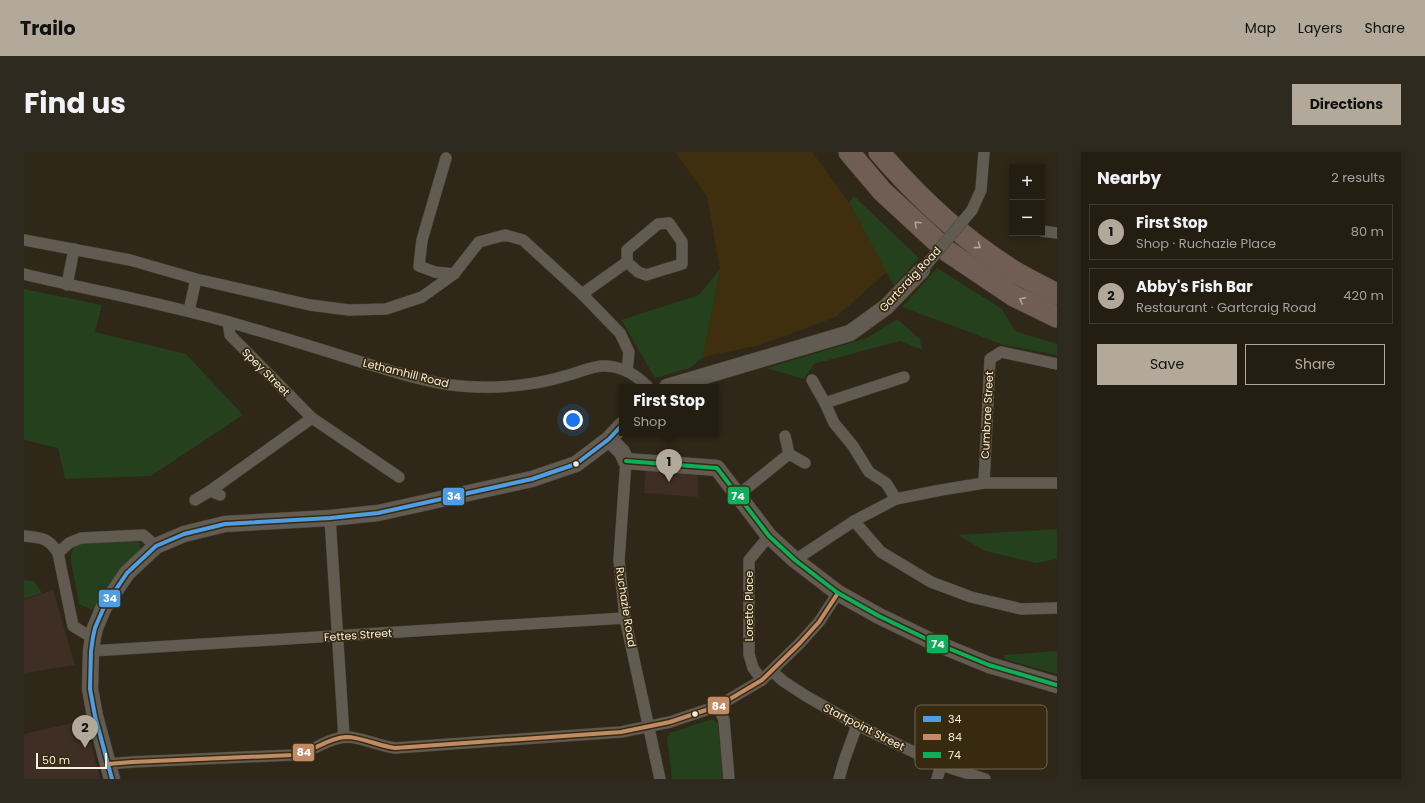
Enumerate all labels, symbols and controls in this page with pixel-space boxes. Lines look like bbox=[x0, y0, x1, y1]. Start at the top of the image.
text: Trailo bbox=[20, 15, 76, 42]
text: Map bbox=[1245, 18, 1276, 38]
text: Layers bbox=[1298, 18, 1342, 38]
text: Share bbox=[1364, 18, 1405, 38]
text: Find us bbox=[24, 84, 126, 123]
button: Directions bbox=[1292, 84, 1401, 125]
map controls bbox=[1009, 164, 1045, 236]
button: + bbox=[1009, 164, 1045, 200]
text: Nearby bbox=[1097, 166, 1161, 190]
text: 2 results bbox=[1331, 168, 1385, 187]
button: − bbox=[1009, 200, 1045, 236]
text: First Stop bbox=[1136, 212, 1208, 233]
one-way arrow bbox=[914, 221, 922, 229]
text: 1 bbox=[1109, 222, 1113, 241]
text: 80 m bbox=[1351, 222, 1384, 241]
text: Shop · Ruchazie Place bbox=[1136, 234, 1276, 253]
one-way arrow bbox=[974, 241, 981, 248]
street label: Gartcraig Road bbox=[876, 243, 944, 315]
text: Abby's Fish Bar bbox=[1136, 276, 1253, 297]
text: 2 bbox=[1107, 286, 1115, 305]
text: 420 m bbox=[1343, 286, 1384, 305]
one-way arrow bbox=[1019, 297, 1026, 305]
text: Restaurant · Gartcraig Road bbox=[1136, 298, 1316, 317]
street label: Spey Street bbox=[238, 344, 294, 400]
button: Save bbox=[1097, 344, 1237, 385]
button: Share bbox=[1245, 344, 1385, 385]
street label: Lethamhill Road bbox=[361, 355, 451, 391]
street label: Cumbrae Street bbox=[977, 371, 997, 459]
popup bbox=[619, 384, 719, 436]
text: First Stop bbox=[633, 390, 705, 411]
your location bbox=[563, 410, 583, 430]
text: Shop bbox=[633, 412, 666, 431]
pin: 1 bbox=[656, 449, 682, 482]
unlabelled marker bbox=[571, 459, 581, 469]
line badge: 74 bbox=[727, 486, 750, 505]
line badge: 34 bbox=[442, 487, 465, 506]
text: 34 bbox=[447, 488, 462, 504]
text: 74 bbox=[731, 488, 745, 504]
street label: Ruchazie Road bbox=[612, 566, 640, 648]
street label: Loretto Place bbox=[741, 570, 757, 641]
line badge: 34 bbox=[98, 589, 121, 608]
text: 34 bbox=[103, 590, 118, 606]
street label: Fettes Street bbox=[323, 625, 393, 645]
line badge: 74 bbox=[926, 634, 949, 654]
text: 74 bbox=[931, 636, 945, 652]
line badge: 84 bbox=[707, 696, 730, 715]
text: 84 bbox=[712, 698, 727, 714]
street label: Startpoint Street bbox=[821, 700, 907, 754]
legend bbox=[915, 705, 1047, 769]
unlabelled marker bbox=[690, 709, 700, 719]
text: 34 bbox=[948, 711, 961, 727]
pin: 2 bbox=[72, 715, 98, 748]
text: 84 bbox=[948, 729, 962, 745]
line badge: 84 bbox=[292, 743, 315, 762]
text: 84 bbox=[297, 744, 312, 760]
text: 74 bbox=[948, 747, 961, 763]
scale bar bbox=[36, 751, 107, 770]
text: 50 m bbox=[42, 752, 70, 768]

